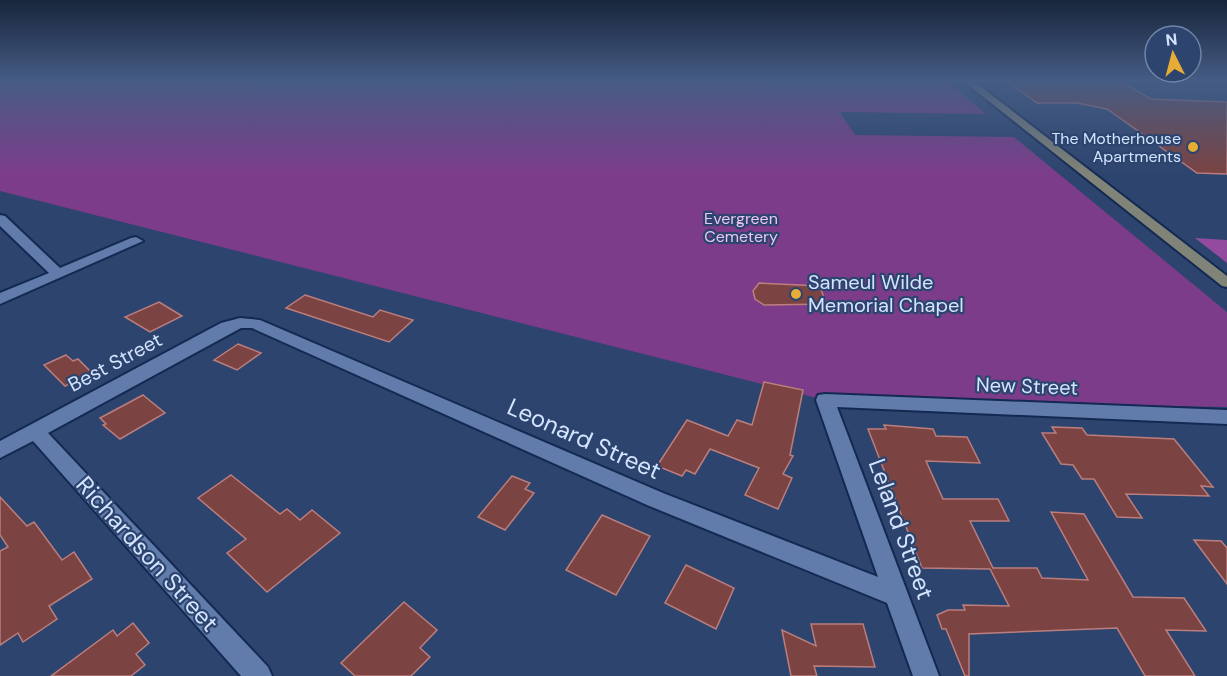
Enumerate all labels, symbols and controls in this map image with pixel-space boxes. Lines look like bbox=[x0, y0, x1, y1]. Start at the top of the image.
north arrow bbox=[1143, 24, 1203, 84]
text: N bbox=[1165, 29, 1178, 51]
place label: The Motherhouse Apartments bbox=[1051, 128, 1181, 167]
marker: The Motherhouse Apartments bbox=[1186, 140, 1200, 154]
park label: Evergreen Cemetery bbox=[704, 208, 778, 247]
place label: Sameul Wilde Memorial Chapel bbox=[808, 269, 964, 318]
marker: Sameul Wilde Memorial Chapel bbox=[789, 287, 803, 301]
street label: Best Street bbox=[63, 326, 167, 398]
street label: New Street bbox=[976, 371, 1079, 401]
street label: Leonard Street bbox=[503, 391, 666, 486]
street label: Leland Street bbox=[862, 454, 941, 603]
street label: Richardson Street bbox=[69, 470, 225, 638]

